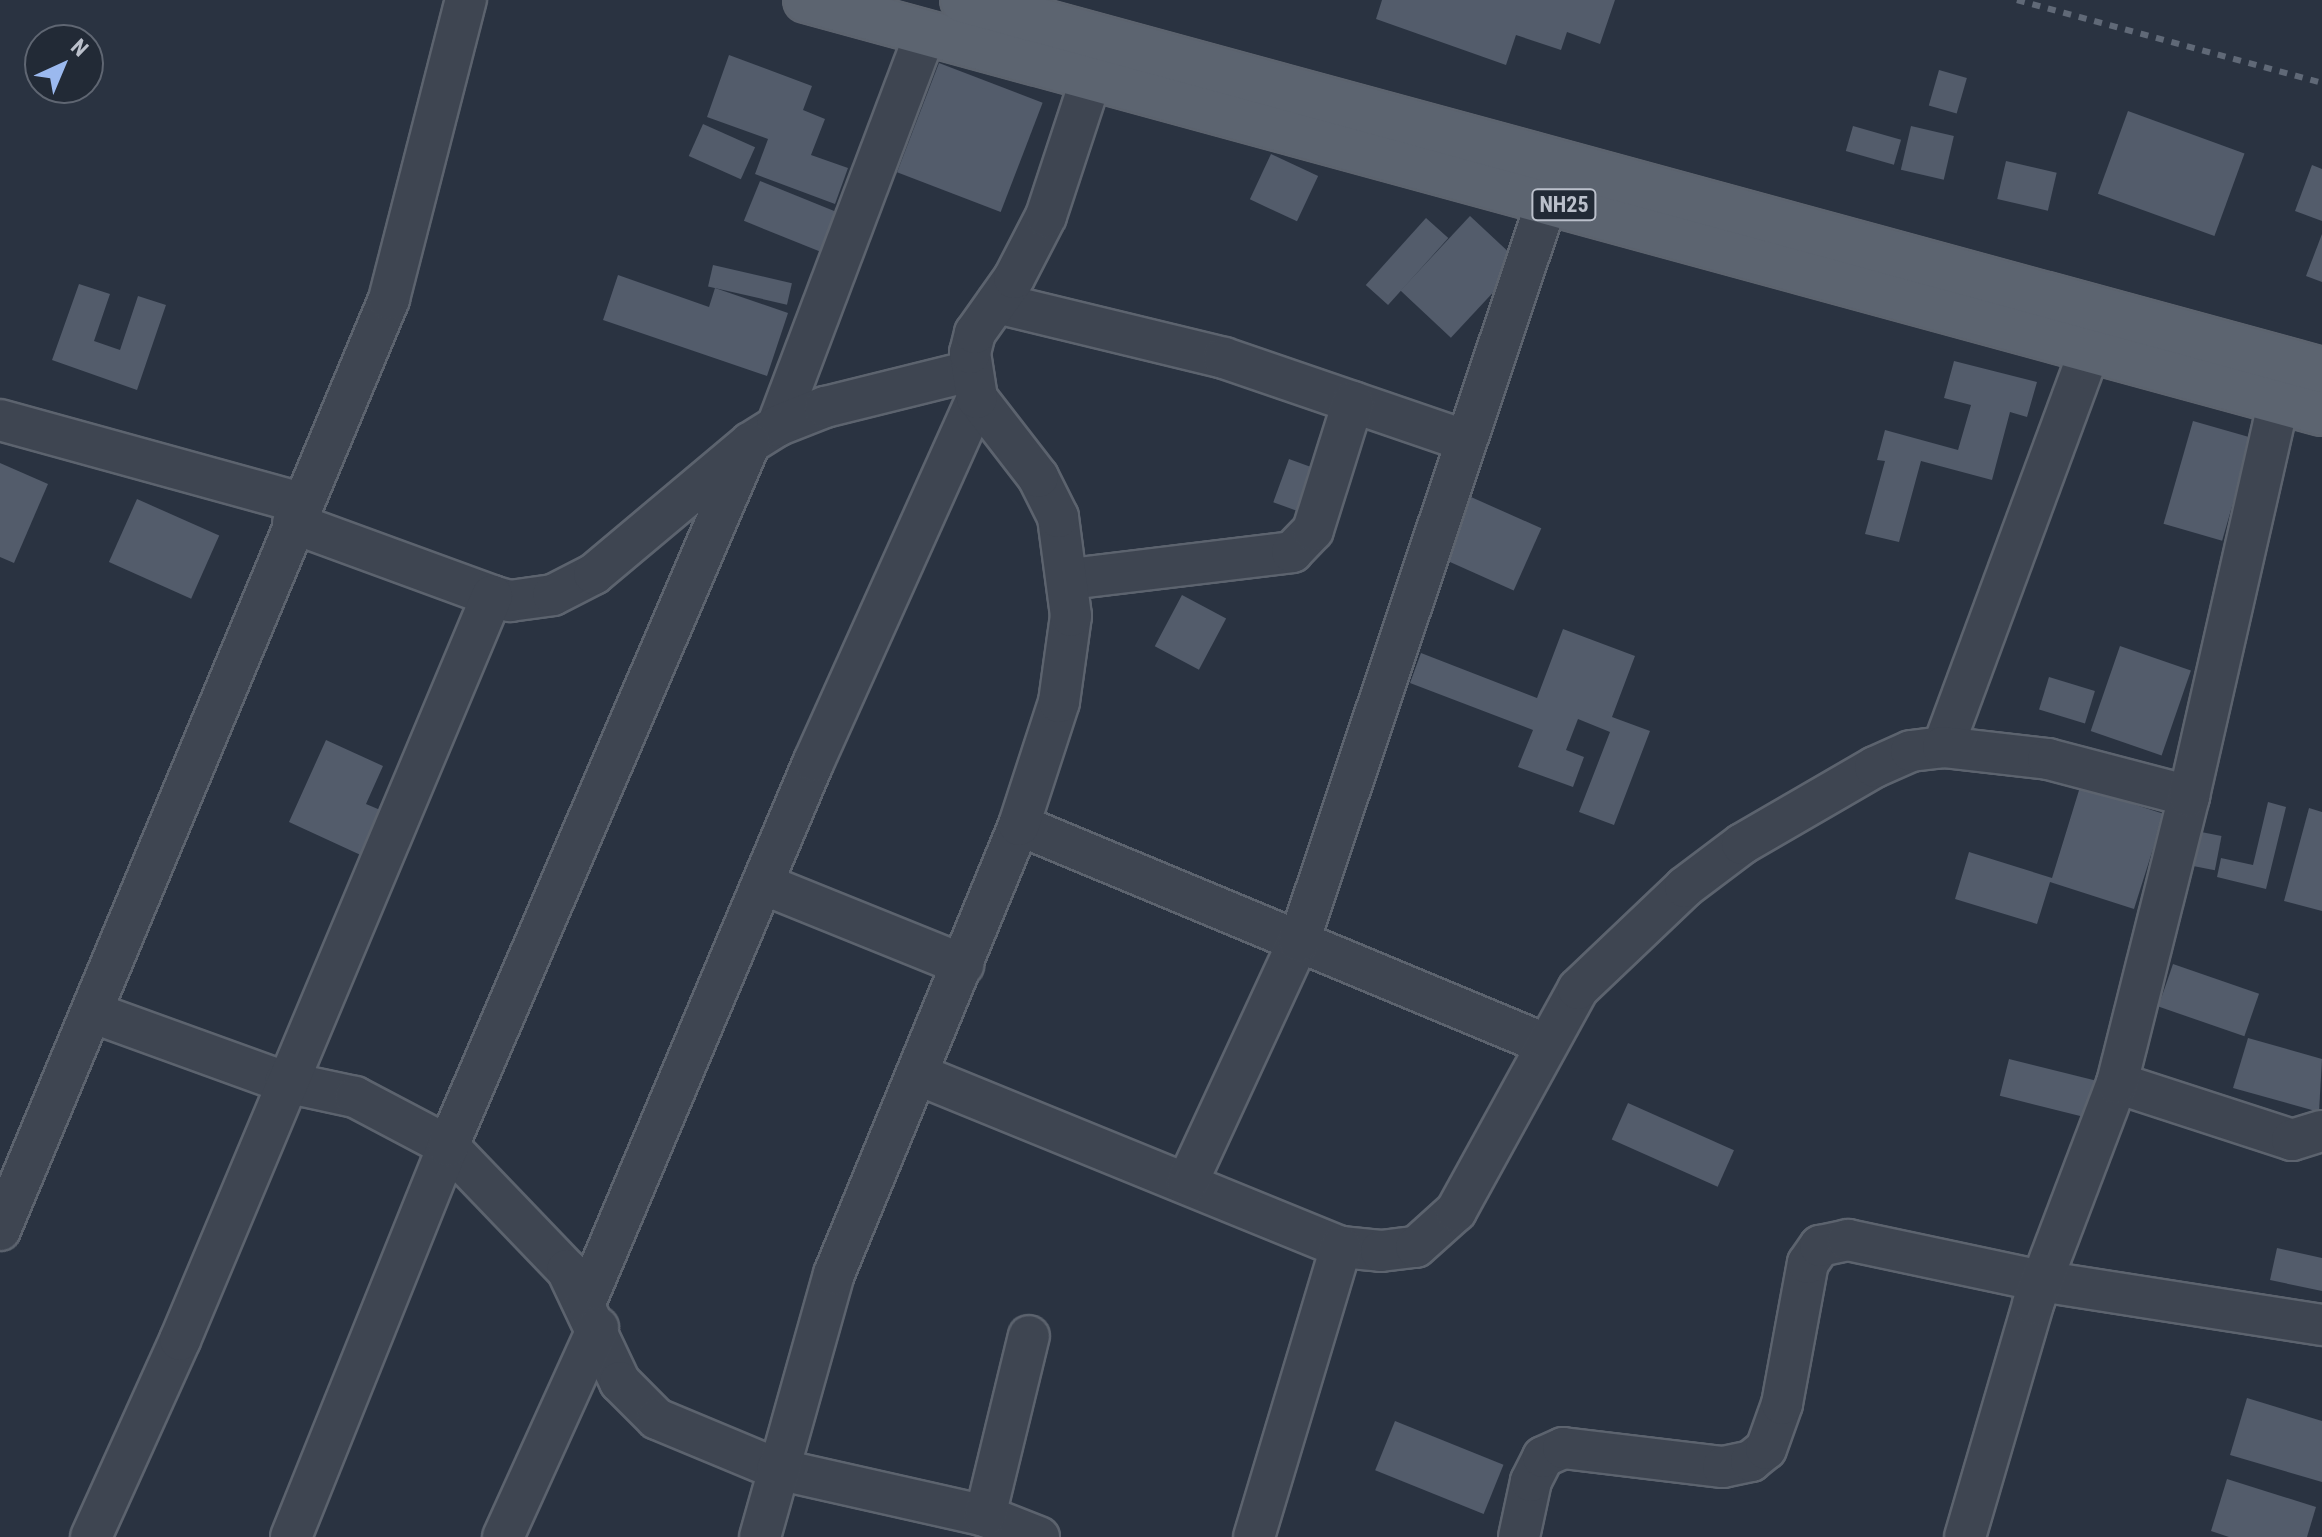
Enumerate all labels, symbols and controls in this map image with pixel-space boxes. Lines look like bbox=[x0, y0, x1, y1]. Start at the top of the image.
north arrow bbox=[24, 24, 104, 104]
text: N bbox=[66, 34, 93, 61]
road number: NH25 bbox=[1530, 187, 1598, 223]

